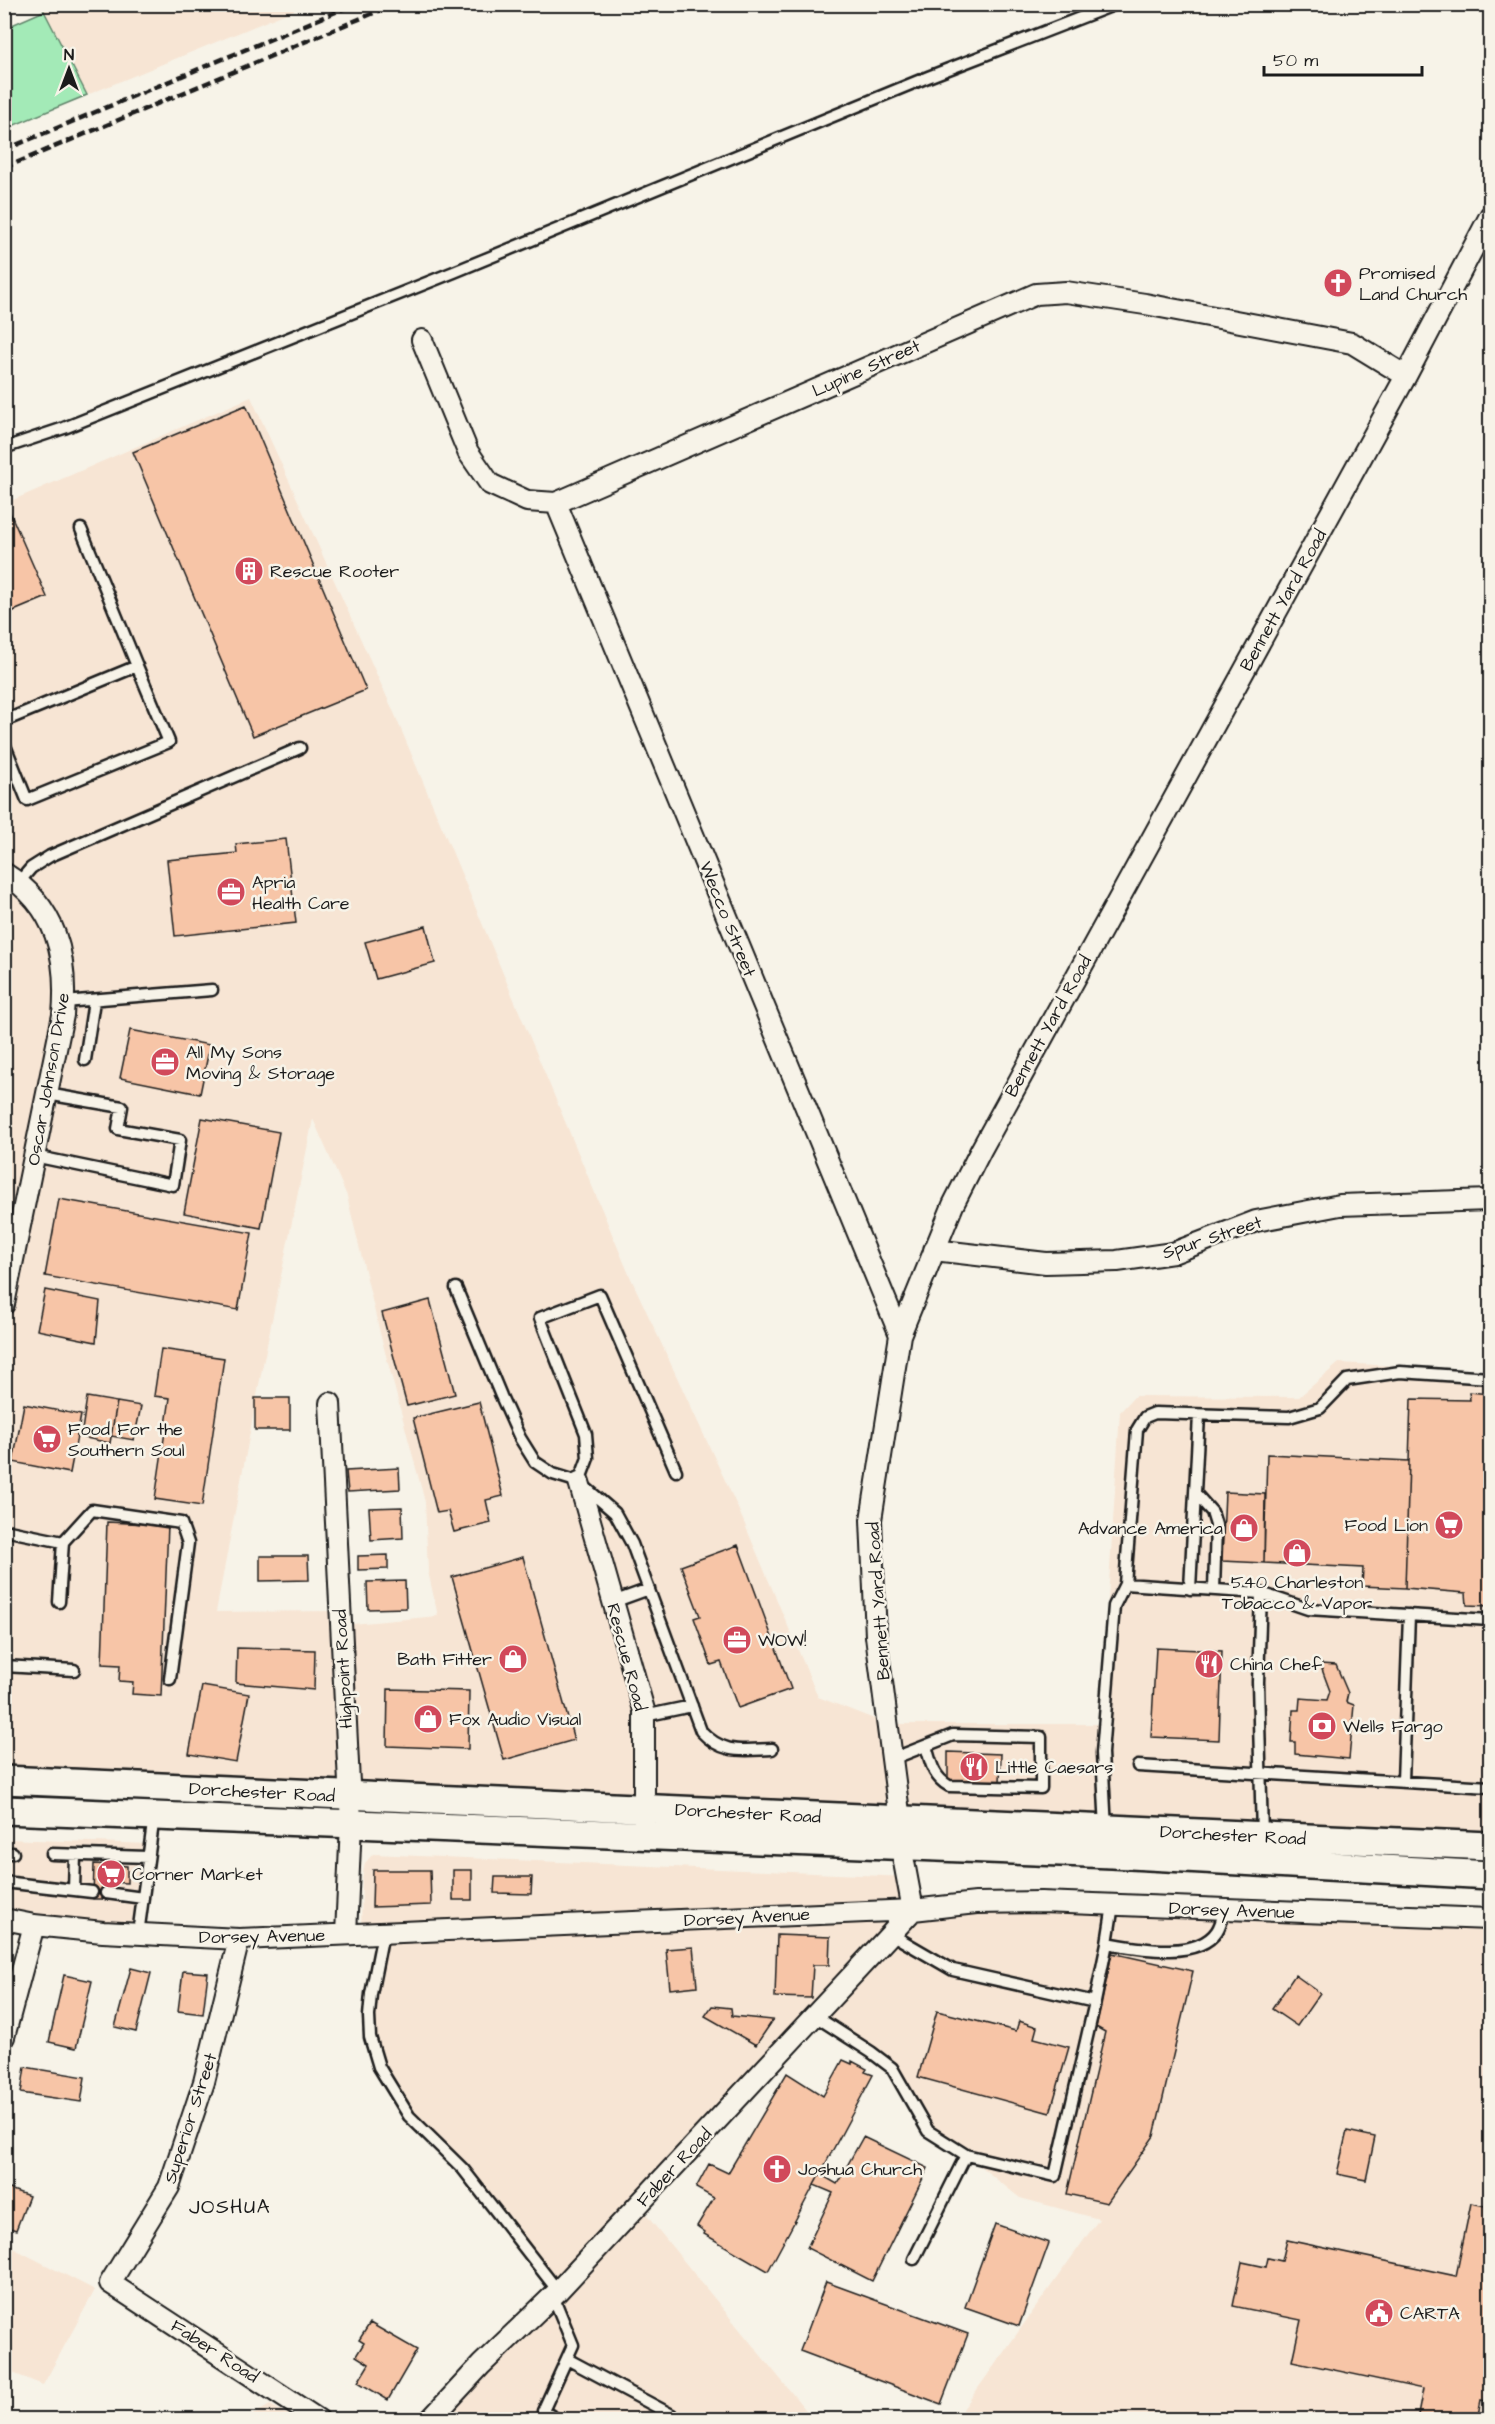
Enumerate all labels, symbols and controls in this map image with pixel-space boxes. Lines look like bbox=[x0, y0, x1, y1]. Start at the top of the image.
north arrow bbox=[39, 39, 99, 99]
scale bar bbox=[1264, 39, 1422, 77]
text: N bbox=[64, 44, 74, 66]
text: 50 m bbox=[1273, 48, 1318, 73]
place label: Promised Land Church bbox=[1359, 261, 1467, 307]
church icon: Promised Land Church bbox=[1322, 267, 1354, 299]
street label: Lupine Street bbox=[808, 333, 925, 403]
street label: Bennett Yard Road bbox=[1234, 525, 1333, 676]
building icon: Rescue Rooter bbox=[233, 555, 265, 587]
place label: Rescue Rooter bbox=[270, 559, 399, 584]
street label: Wecco Street bbox=[693, 858, 762, 981]
place label: Apria Health Care bbox=[252, 870, 350, 916]
office icon: Apria Health Care bbox=[215, 876, 247, 908]
street label: Bennett Yard Road bbox=[999, 951, 1098, 1102]
street label: Oscar Johnson Drive bbox=[21, 990, 76, 1167]
place label: All My Sons Moving & Storage bbox=[186, 1040, 335, 1087]
office icon: All My Sons Moving & Storage bbox=[149, 1046, 181, 1078]
street label: Spur Street bbox=[1159, 1209, 1266, 1265]
place label: Food For the Southern Soul bbox=[68, 1417, 185, 1463]
supermarket icon: Food For the Southern Soul bbox=[31, 1423, 63, 1455]
supermarket icon: Food Lion bbox=[1433, 1509, 1465, 1541]
shop icon: Advance America bbox=[1228, 1512, 1260, 1544]
place label: Food Lion bbox=[1345, 1513, 1428, 1538]
place label: Advance America bbox=[1078, 1516, 1223, 1541]
street label: Bennett Yard Road bbox=[860, 1521, 896, 1681]
shop icon: 540 Charleston Tobacco & Vapor bbox=[1281, 1537, 1313, 1569]
place label: 540 Charleston Tobacco & Vapor bbox=[1222, 1570, 1372, 1616]
street label: Rescue Road bbox=[600, 1601, 653, 1714]
street label: Highpoint Road bbox=[328, 1609, 360, 1729]
office icon: WOW! bbox=[721, 1624, 753, 1656]
place label: WOW! bbox=[758, 1628, 807, 1653]
shop icon: Bath Fitter bbox=[497, 1643, 529, 1675]
place label: Bath Fitter bbox=[397, 1647, 492, 1672]
restaurant icon: China Chef bbox=[1193, 1648, 1225, 1680]
place label: China Chef bbox=[1230, 1652, 1322, 1677]
shop icon: Fox Audio Visual bbox=[412, 1703, 444, 1735]
place label: Fox Audio Visual bbox=[449, 1707, 582, 1732]
bank icon: Wells Fargo bbox=[1306, 1710, 1338, 1742]
place label: Wells Fargo bbox=[1343, 1714, 1443, 1740]
restaurant icon: Little Caesars bbox=[958, 1751, 990, 1783]
place label: Little Caesars bbox=[995, 1755, 1113, 1780]
street label: Dorchester Road bbox=[188, 1776, 336, 1809]
street label: Dorchester Road bbox=[674, 1797, 822, 1830]
street label: Dorchester Road bbox=[1159, 1819, 1307, 1852]
supermarket icon: Corner Market bbox=[95, 1858, 127, 1890]
place label: Corner Market bbox=[132, 1862, 263, 1887]
street label: Dorsey Avenue bbox=[1169, 1896, 1296, 1926]
street label: Dorsey Avenue bbox=[683, 1902, 811, 1934]
street label: Dorsey Avenue bbox=[199, 1923, 326, 1951]
street label: Superior Street bbox=[158, 2049, 224, 2187]
street label: Faber Road bbox=[631, 2122, 718, 2212]
church icon: Joshua Church bbox=[761, 2153, 793, 2185]
place label: Joshua Church bbox=[798, 2157, 922, 2182]
district label: JOSHUA bbox=[189, 2193, 271, 2221]
public building icon: CARTA bbox=[1363, 2297, 1395, 2329]
place label: CARTA bbox=[1400, 2301, 1460, 2326]
street label: Faber Road bbox=[166, 2314, 263, 2389]

